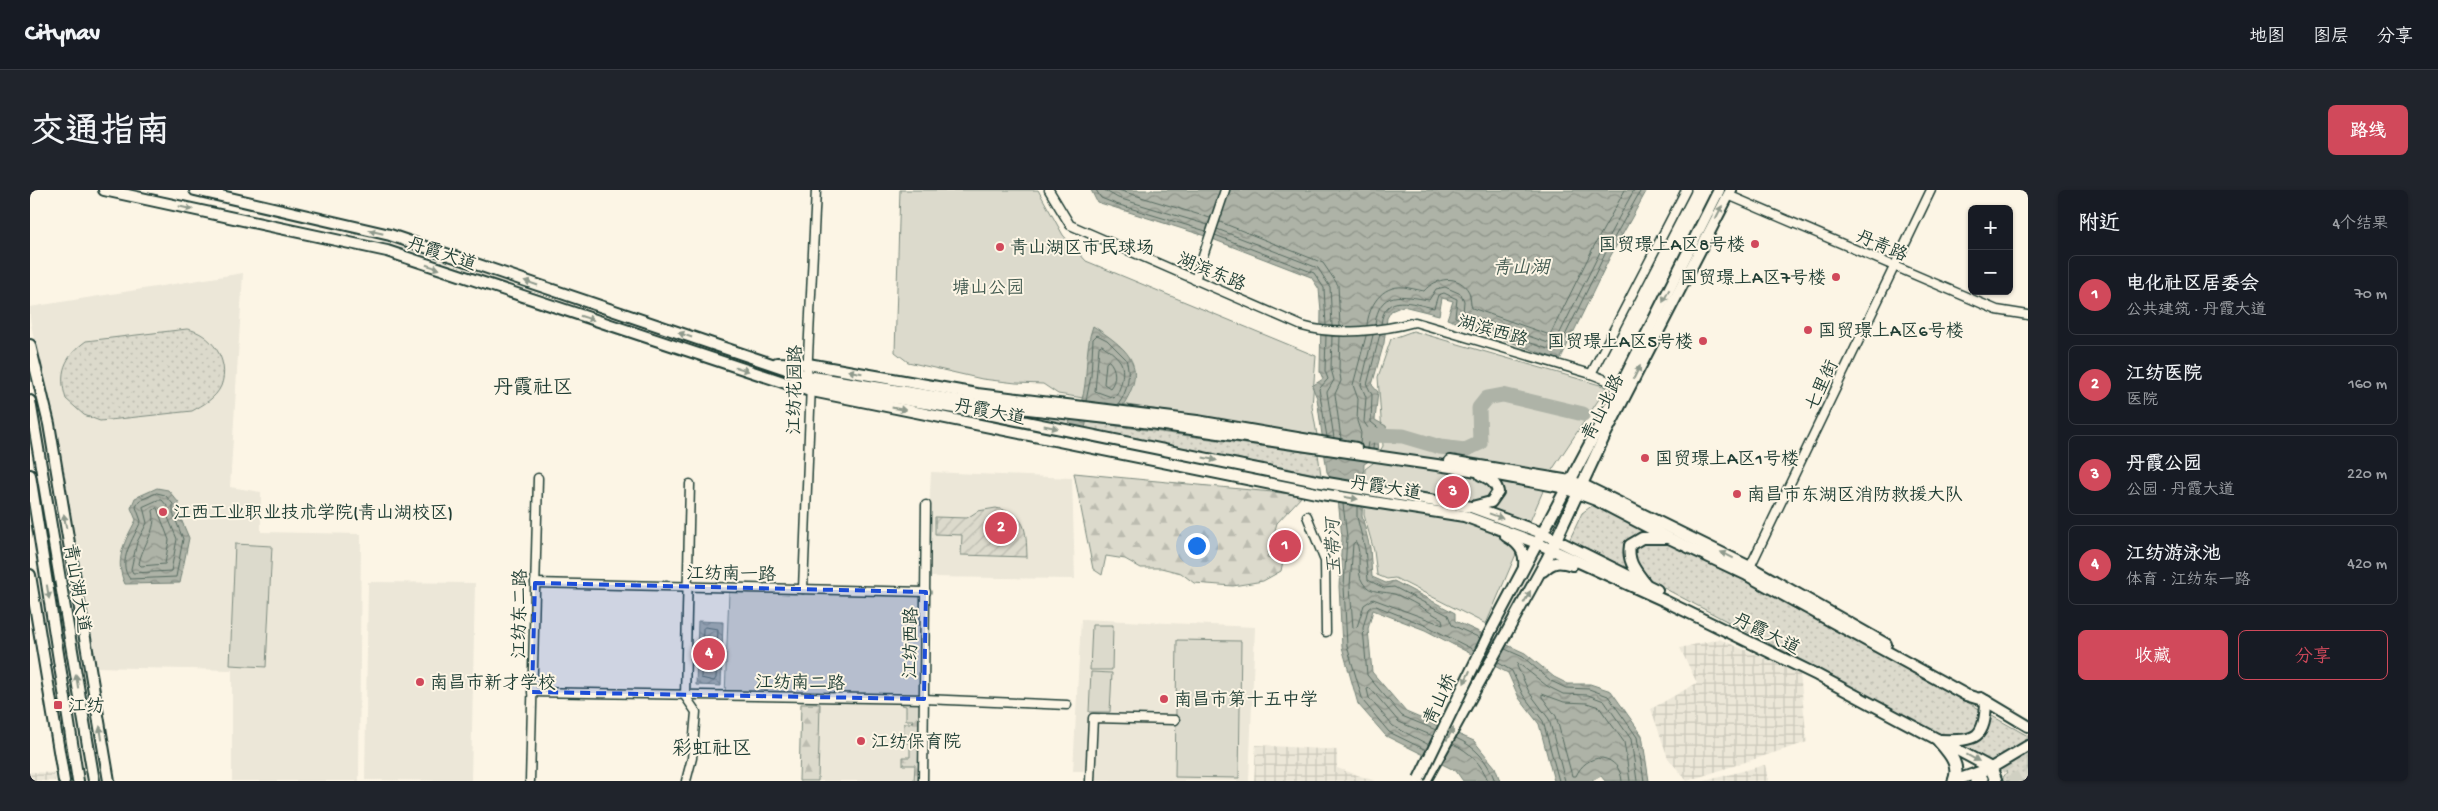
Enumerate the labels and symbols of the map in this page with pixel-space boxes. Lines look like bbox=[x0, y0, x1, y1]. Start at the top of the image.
one-way arrow bbox=[179, 204, 194, 212]
one-way arrow bbox=[1715, 205, 1723, 219]
street label: 丹青路 bbox=[1852, 226, 1910, 268]
one-way arrow bbox=[369, 228, 384, 236]
street label: 丹霞大道 bbox=[404, 233, 479, 276]
place label: 国贸璟上A区8号楼 bbox=[1599, 235, 1745, 257]
place label: 青山湖区市民球场 bbox=[1010, 238, 1154, 260]
marker: 国贸璟上A区8号楼 bbox=[1749, 238, 1761, 250]
marker: 青山湖区市民球场 bbox=[994, 241, 1006, 253]
street label: 湖滨东路 bbox=[1174, 249, 1249, 297]
water label: 青山湖 bbox=[1492, 257, 1551, 281]
one-way arrow bbox=[426, 263, 441, 271]
place label: 国贸璟上A区7号楼 bbox=[1680, 268, 1826, 290]
marker: 国贸璟上A区7号楼 bbox=[1830, 271, 1842, 283]
park label: 塘山公园 bbox=[952, 278, 1024, 300]
one-way arrow bbox=[523, 279, 538, 286]
one-way arrow bbox=[1662, 289, 1670, 303]
street label: 湖滨西路 bbox=[1455, 311, 1530, 352]
one-way arrow bbox=[580, 315, 595, 322]
place label: 国贸璟上A区6号楼 bbox=[1818, 321, 1964, 343]
marker: 国贸璟上A区6号楼 bbox=[1802, 324, 1814, 336]
one-way arrow bbox=[677, 331, 692, 338]
place label: 国贸璟上A区5号楼 bbox=[1547, 332, 1693, 354]
marker: 国贸璟上A区5号楼 bbox=[1697, 335, 1709, 347]
street label: 江纺花园路 bbox=[784, 345, 808, 435]
street label: 七里街 bbox=[1801, 357, 1844, 415]
one-way arrow bbox=[1633, 365, 1642, 380]
one-way arrow bbox=[734, 366, 749, 373]
one-way arrow bbox=[847, 368, 863, 376]
street label: 青山北路 bbox=[1578, 371, 1630, 445]
district label: 丹霞社区 bbox=[493, 376, 573, 401]
street label: 丹霞大道 bbox=[952, 395, 1027, 431]
one-way arrow bbox=[891, 405, 906, 413]
one-way arrow bbox=[1043, 423, 1058, 431]
place label: 国贸璟上A区1号楼 bbox=[1655, 449, 1799, 471]
marker: 国贸璟上A区1号楼 bbox=[1639, 452, 1651, 464]
one-way arrow bbox=[1202, 456, 1218, 464]
street label: 丹霞大道 bbox=[1348, 472, 1423, 505]
pin: 3 bbox=[1437, 473, 1469, 511]
place label: 南昌市东湖区消防救援大队 bbox=[1747, 485, 1963, 507]
marker: 南昌市东湖区消防救援大队 bbox=[1731, 488, 1743, 500]
one-way arrow bbox=[1343, 495, 1359, 503]
place label: 江西工业职业技术学院(青山湖校区) bbox=[173, 503, 453, 525]
marker: 江西工业职业技术学院(青山湖校区) bbox=[157, 506, 169, 518]
pin: 2 bbox=[985, 509, 1017, 547]
one-way arrow bbox=[61, 512, 69, 528]
one-way arrow bbox=[1489, 512, 1504, 520]
water label: 玉带河 bbox=[1322, 515, 1348, 576]
pin: 1 bbox=[1269, 527, 1301, 565]
your location bbox=[1184, 533, 1210, 559]
street label: 青山湖大道 bbox=[58, 542, 94, 634]
one-way arrow bbox=[1720, 551, 1734, 559]
street label: 江纺南一路 bbox=[686, 563, 776, 587]
street label: 江纺东二路 bbox=[509, 569, 533, 659]
one-way arrow bbox=[45, 584, 53, 600]
one-way arrow bbox=[1523, 589, 1531, 604]
street label: 江纺西路 bbox=[900, 607, 924, 679]
street label: 丹霞大道 bbox=[1729, 609, 1803, 660]
pin: 4 bbox=[693, 635, 725, 673]
one-way arrow bbox=[1463, 670, 1471, 684]
street label: 青山桥 bbox=[1419, 671, 1462, 729]
street label: 江纺南二路 bbox=[755, 672, 845, 696]
one-way arrow bbox=[73, 673, 81, 689]
place label: 南昌市新才学校 bbox=[430, 673, 556, 695]
marker: 南昌市新才学校 bbox=[414, 676, 426, 688]
place label: 南昌市第十五中学 bbox=[1174, 690, 1318, 712]
marker: 南昌市第十五中学 bbox=[1158, 693, 1170, 705]
place label: 江纺 bbox=[68, 697, 104, 718]
marker: 江纺 bbox=[52, 699, 64, 711]
one-way arrow bbox=[96, 725, 104, 741]
one-way arrow bbox=[1446, 728, 1455, 741]
place label: 江纺保育院 bbox=[871, 732, 961, 754]
marker: 江纺保育院 bbox=[855, 735, 867, 747]
district label: 彩虹社区 bbox=[672, 738, 752, 762]
one-way arrow bbox=[1966, 754, 1980, 762]

